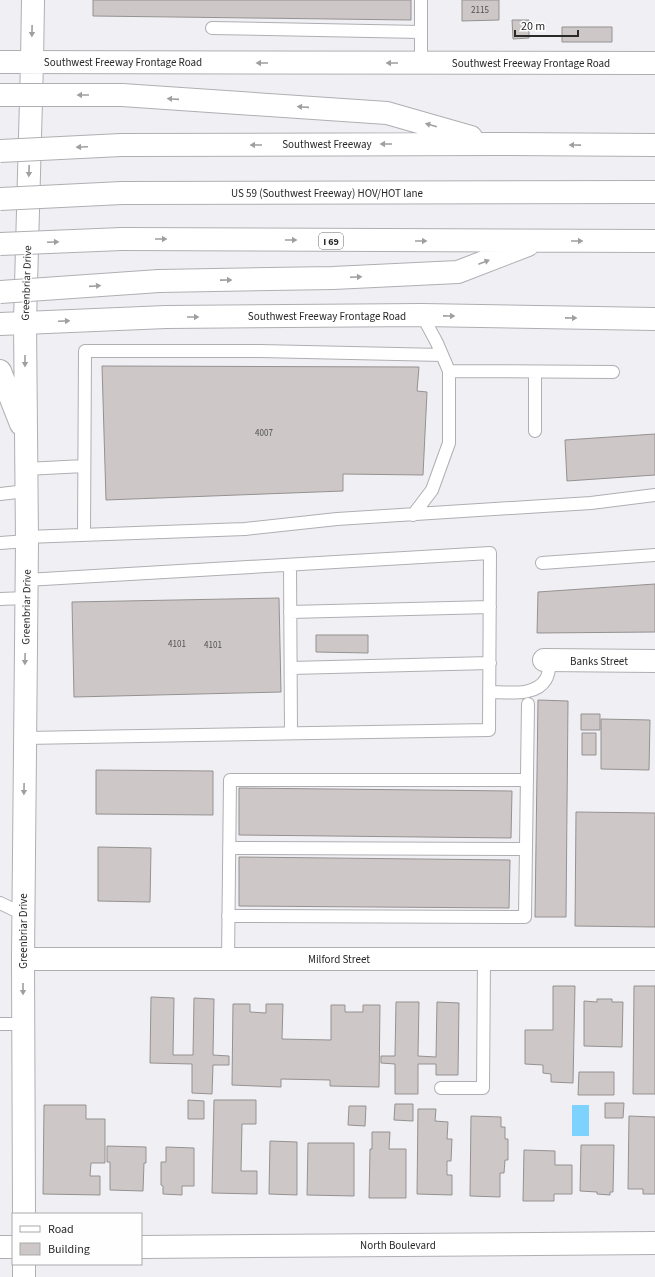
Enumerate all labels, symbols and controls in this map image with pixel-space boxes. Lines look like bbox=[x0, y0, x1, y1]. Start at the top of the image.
house number: 2115 bbox=[471, 4, 489, 17]
scale bar bbox=[515, 12, 578, 38]
text: 20 m bbox=[521, 18, 545, 35]
one-way arrow bbox=[29, 25, 36, 37]
street label: Southwest Freeway Frontage Road bbox=[44, 55, 202, 70]
street label: Southwest Freeway Frontage Road bbox=[452, 56, 610, 71]
one-way arrow bbox=[255, 60, 268, 66]
one-way arrow bbox=[385, 60, 398, 66]
one-way arrow bbox=[76, 92, 89, 98]
one-way arrow bbox=[167, 95, 179, 102]
one-way arrow bbox=[297, 104, 309, 111]
one-way arrow bbox=[424, 122, 436, 128]
street label: Southwest Freeway bbox=[282, 137, 372, 152]
one-way arrow bbox=[379, 141, 392, 147]
one-way arrow bbox=[249, 142, 262, 148]
one-way arrow bbox=[568, 142, 581, 148]
one-way arrow bbox=[75, 144, 88, 150]
one-way arrow bbox=[26, 165, 32, 178]
street label: US 59 (Southwest Freeway) HOV/HOT lane bbox=[231, 186, 424, 201]
road number: I 69 bbox=[319, 233, 343, 249]
one-way arrow bbox=[155, 236, 167, 243]
one-way arrow bbox=[285, 237, 297, 244]
one-way arrow bbox=[415, 238, 428, 244]
one-way arrow bbox=[571, 238, 584, 244]
one-way arrow bbox=[47, 239, 60, 245]
street label: Greenbriar Drive bbox=[18, 245, 35, 321]
one-way arrow bbox=[479, 259, 491, 265]
one-way arrow bbox=[350, 273, 362, 280]
one-way arrow bbox=[220, 277, 233, 283]
one-way arrow bbox=[89, 282, 101, 289]
street label: Southwest Freeway Frontage Road bbox=[248, 309, 406, 324]
one-way arrow bbox=[443, 313, 456, 319]
one-way arrow bbox=[187, 314, 200, 320]
one-way arrow bbox=[565, 314, 577, 321]
one-way arrow bbox=[58, 318, 71, 324]
one-way arrow bbox=[22, 355, 28, 368]
house number: 4007 bbox=[255, 427, 273, 440]
street label: Greenbriar Drive bbox=[18, 569, 35, 645]
house number: 4101 bbox=[168, 638, 186, 651]
house number: 4101 bbox=[204, 639, 222, 652]
one-way arrow bbox=[22, 653, 28, 666]
street label: Banks Street bbox=[570, 654, 628, 669]
one-way arrow bbox=[21, 783, 27, 796]
street label: Greenbriar Drive bbox=[16, 893, 31, 969]
street label: Milford Street bbox=[308, 952, 370, 967]
one-way arrow bbox=[20, 983, 26, 996]
legend bbox=[12, 1213, 142, 1265]
text: Road bbox=[48, 1221, 74, 1238]
street label: North Boulevard bbox=[360, 1238, 436, 1253]
text: Building bbox=[48, 1241, 90, 1258]

